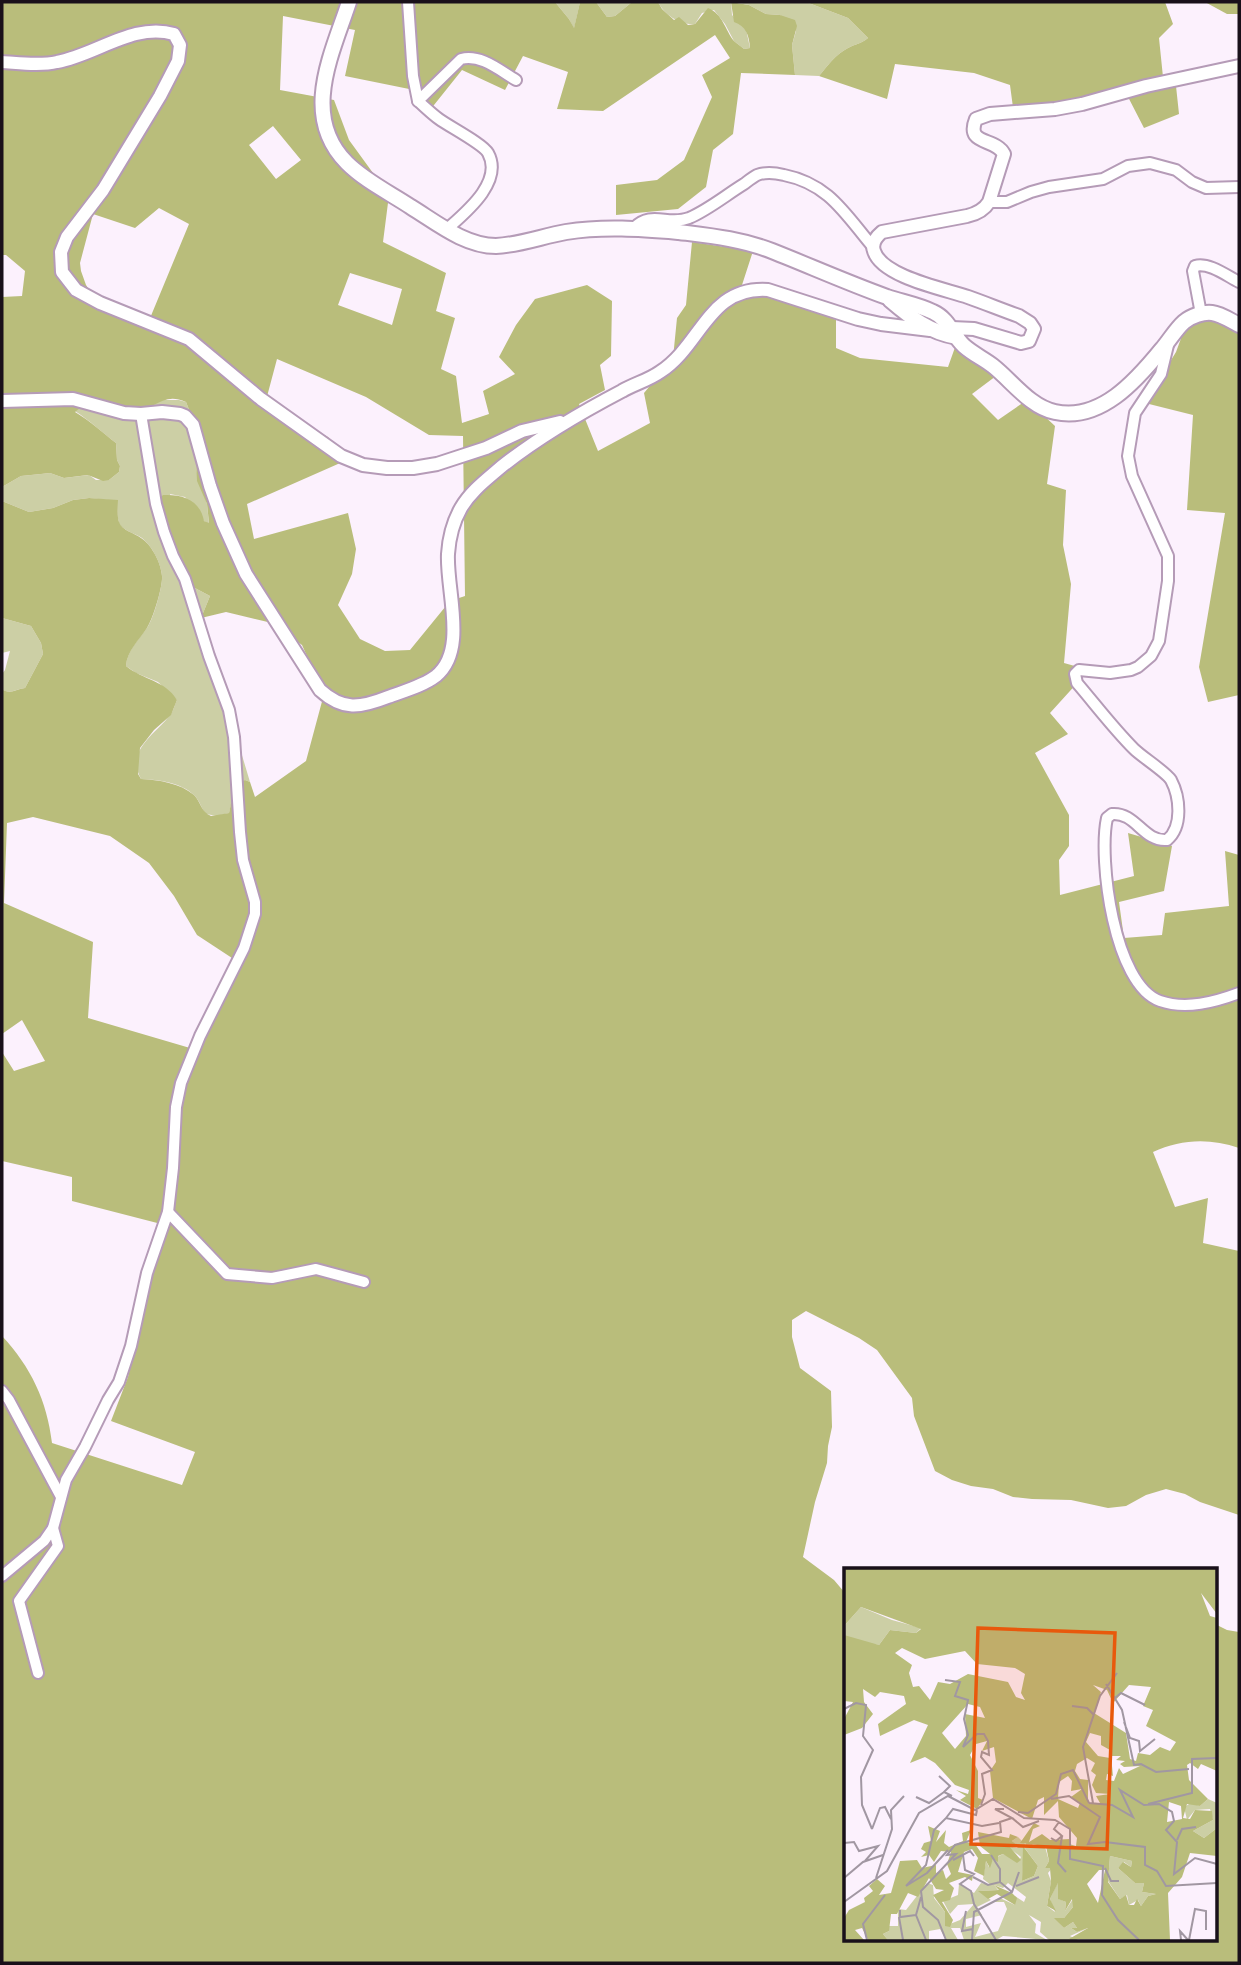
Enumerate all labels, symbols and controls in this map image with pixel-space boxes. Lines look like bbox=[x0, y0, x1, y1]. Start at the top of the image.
inset map bbox=[844, 1568, 1216, 1940]

